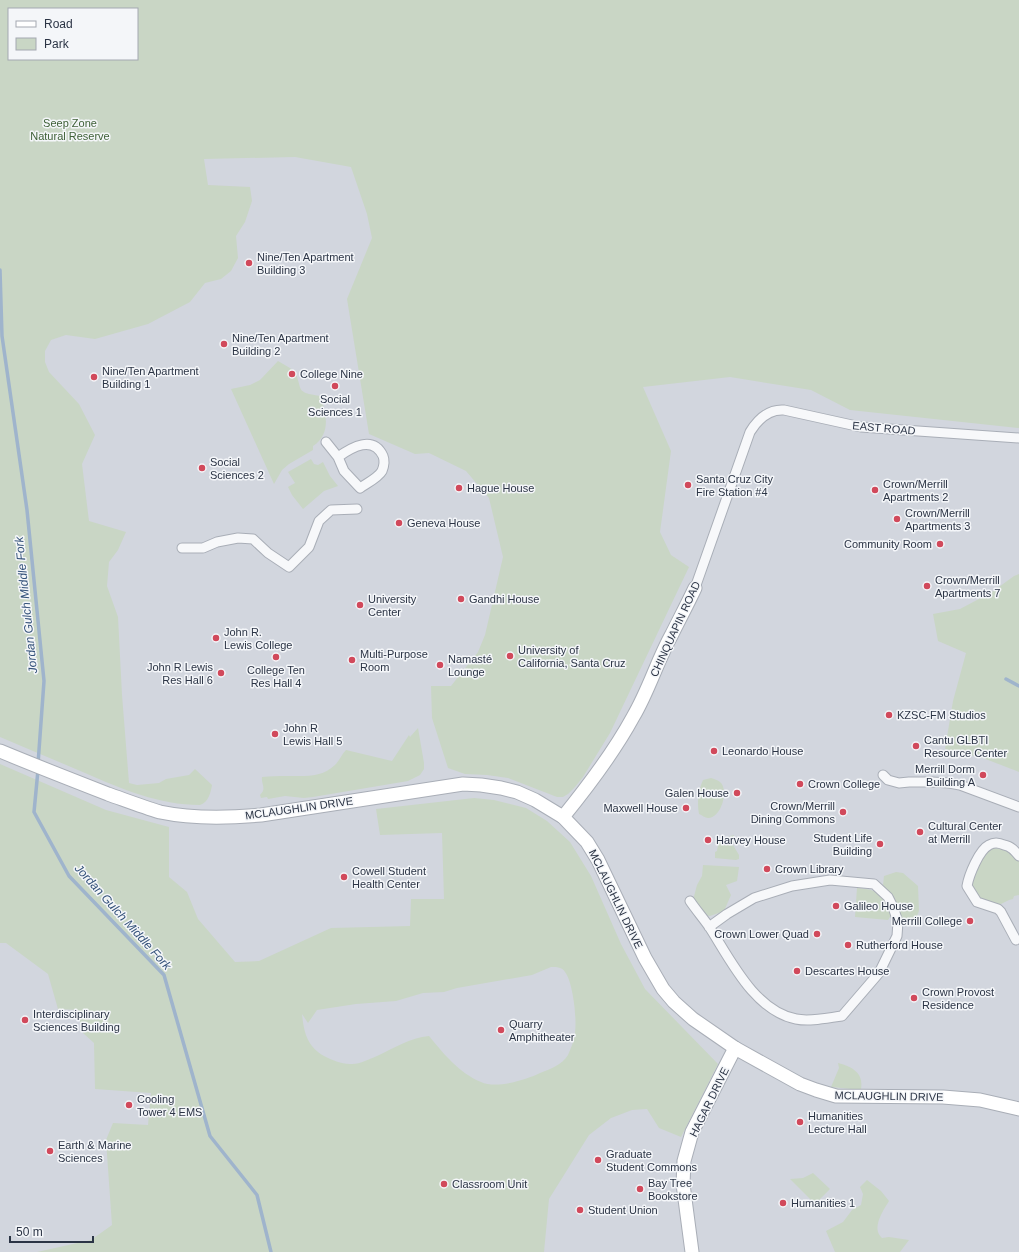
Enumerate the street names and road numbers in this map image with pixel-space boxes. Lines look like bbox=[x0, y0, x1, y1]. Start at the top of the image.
street label: EAST ROAD bbox=[852, 419, 916, 437]
street label: CHINQUAPIN ROAD bbox=[648, 579, 702, 679]
street label: MCLAUGHLIN DRIVE bbox=[244, 794, 354, 822]
street label: MCLAUGHLIN DRIVE bbox=[587, 847, 645, 951]
street label: HAGAR DRIVE bbox=[687, 1065, 731, 1139]
street label: MCLAUGHLIN DRIVE bbox=[835, 1089, 943, 1103]

